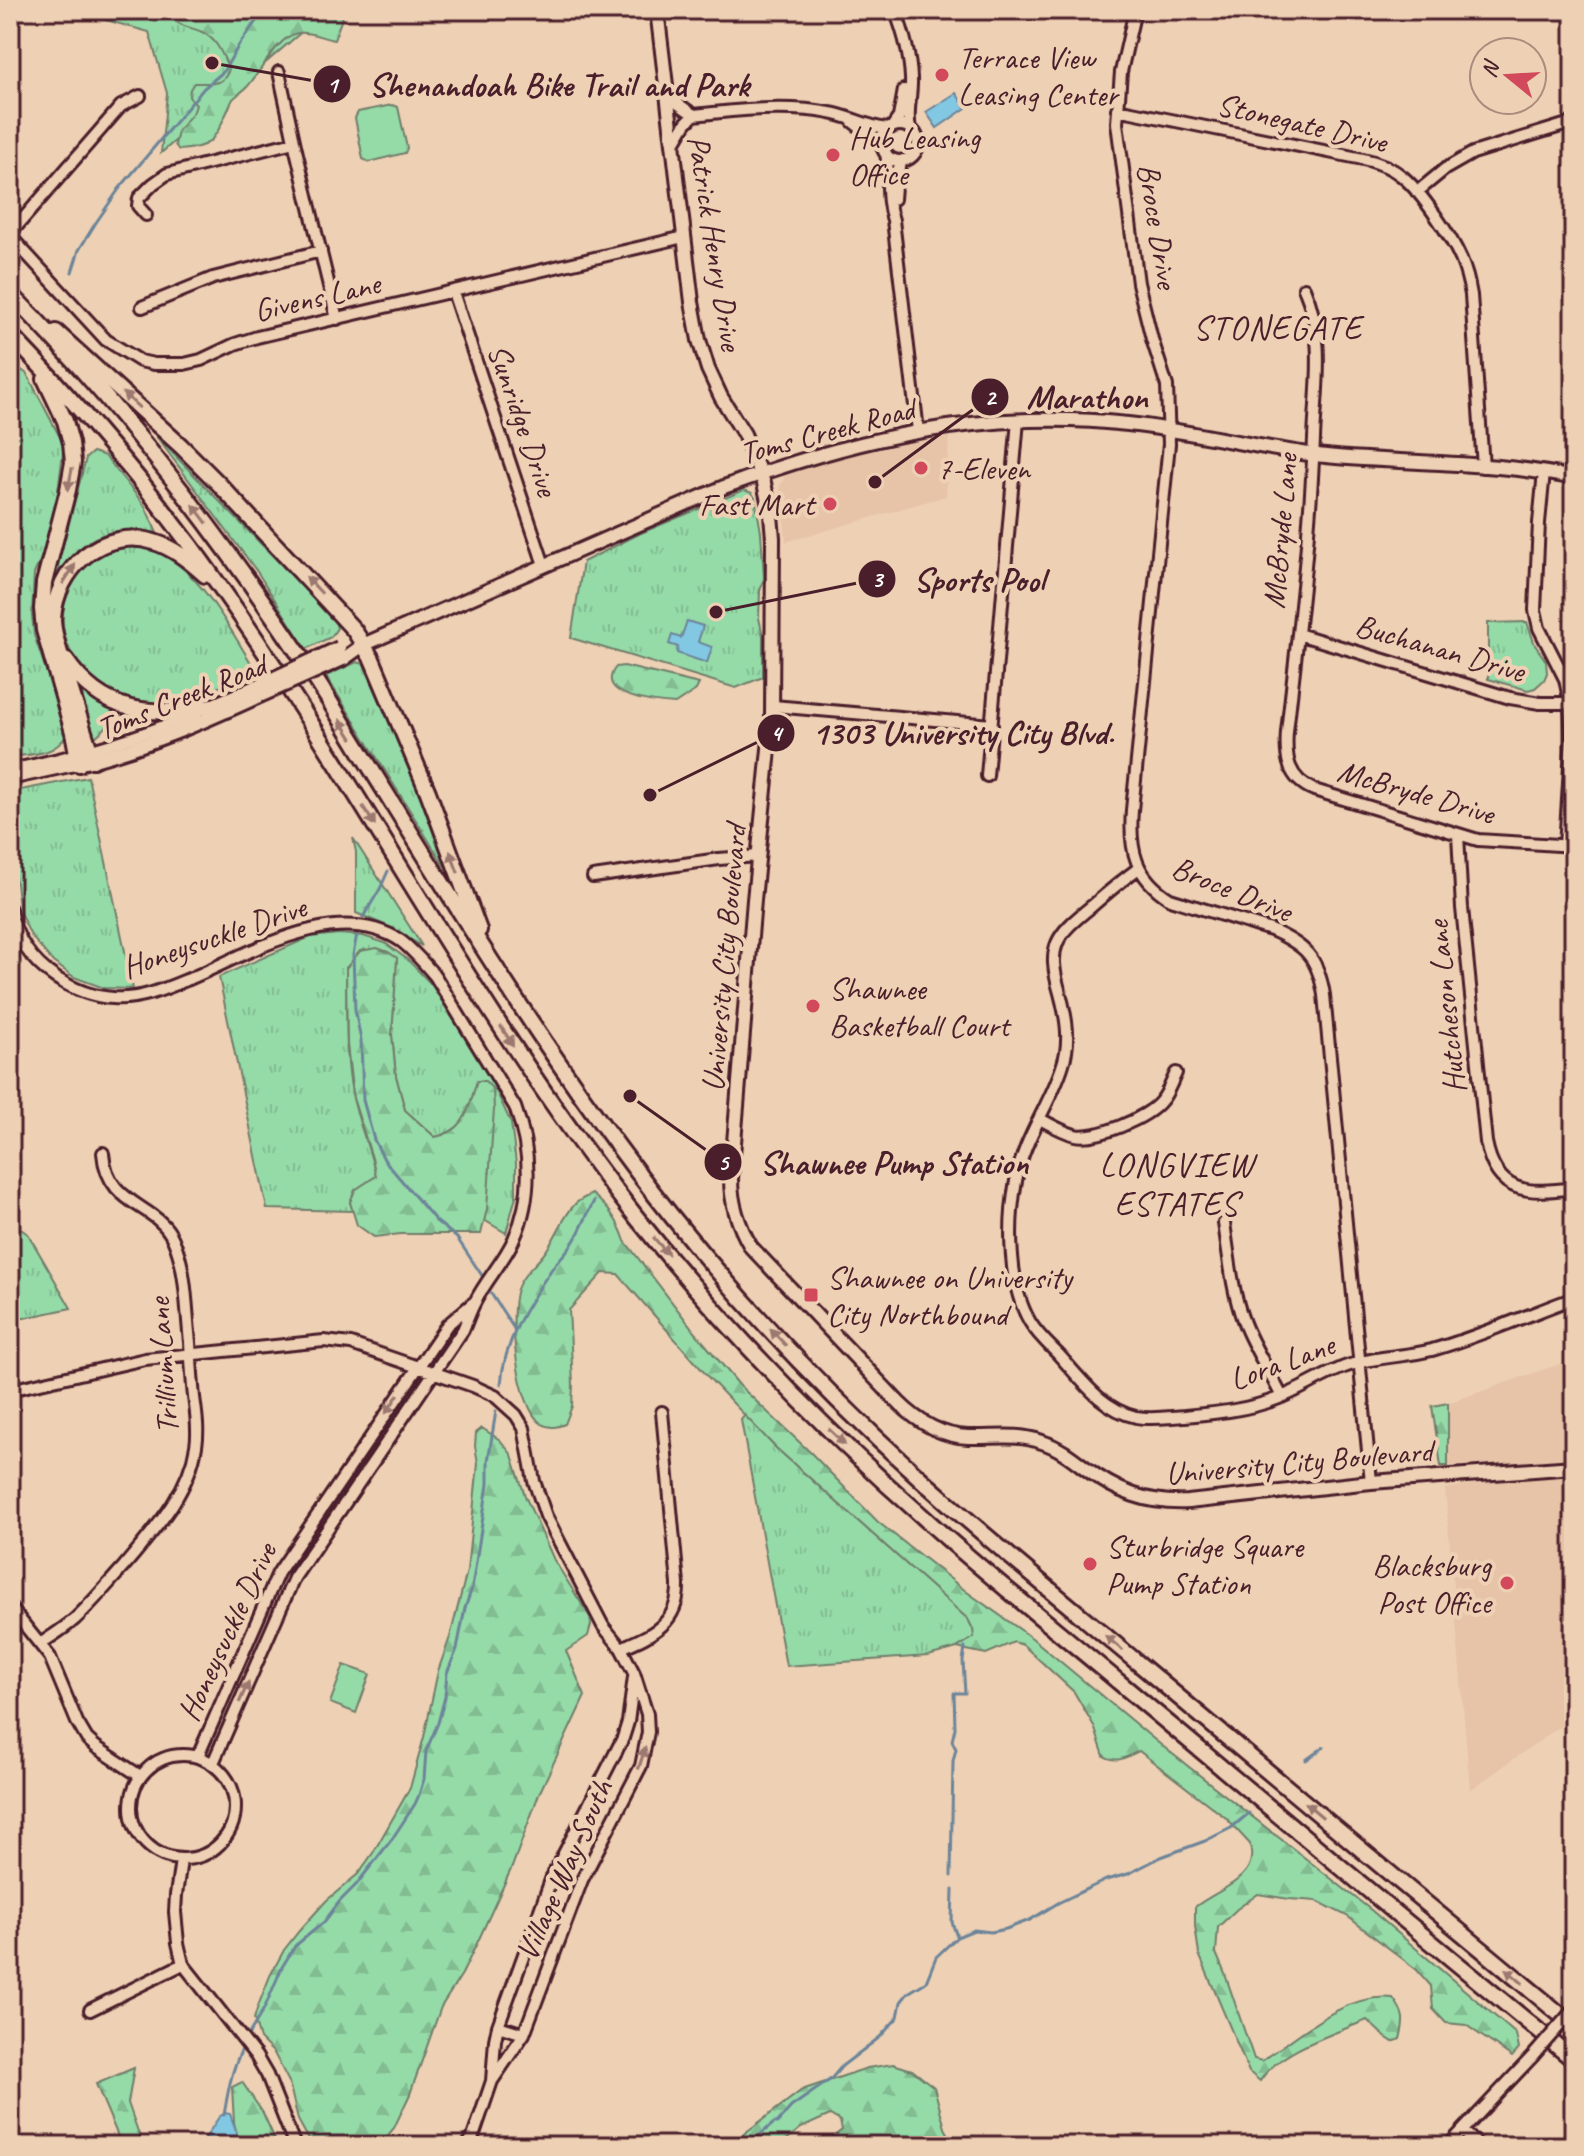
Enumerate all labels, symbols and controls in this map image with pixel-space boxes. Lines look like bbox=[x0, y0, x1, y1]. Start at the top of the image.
north arrow bbox=[1468, 36, 1548, 116]
place label: Terrace View Leasing Center bbox=[958, 37, 1120, 115]
callout: Shenandoah Bike Trail and Park bbox=[312, 55, 765, 113]
text: N bbox=[1475, 56, 1506, 81]
text: Shenandoah Bike Trail and Park bbox=[369, 63, 752, 106]
marker: Terrace View Leasing Center bbox=[933, 66, 951, 84]
text: 1 bbox=[327, 70, 341, 100]
street label: Stonegate Drive bbox=[1213, 84, 1393, 163]
place label: Hub Leasing Office bbox=[849, 117, 982, 195]
street label: Patrick Henry Drive bbox=[678, 133, 753, 356]
marker: Hub Leasing Office bbox=[824, 146, 842, 164]
street label: Broce Drive bbox=[1128, 161, 1188, 294]
street label: Givens Lane bbox=[250, 262, 386, 331]
district label: STONEGATE bbox=[1193, 306, 1365, 349]
street label: Sunridge Drive bbox=[478, 339, 569, 504]
callout: Marathon bbox=[970, 368, 1163, 426]
text: Marathon bbox=[1026, 375, 1149, 418]
text: 2 bbox=[985, 382, 998, 412]
street label: Toms Creek Road bbox=[735, 387, 924, 474]
one-way arrow bbox=[121, 391, 140, 409]
place label: 7-Eleven bbox=[937, 448, 1032, 489]
street label: McBryde Lane bbox=[1253, 449, 1307, 610]
marker: 7-Eleven bbox=[912, 459, 930, 477]
one-way arrow bbox=[63, 467, 75, 492]
place label: Fast Mart bbox=[699, 484, 817, 525]
marker: Fast Mart bbox=[821, 495, 839, 513]
one-way arrow bbox=[192, 503, 208, 525]
callout: Sports Pool bbox=[857, 550, 1060, 608]
text: Sports Pool bbox=[913, 558, 1051, 601]
one-way arrow bbox=[61, 563, 75, 585]
text: 3 bbox=[872, 564, 885, 594]
one-way arrow bbox=[305, 575, 323, 594]
street label: Buchanan Drive bbox=[1351, 604, 1532, 692]
street label: Toms Creek Road bbox=[90, 642, 277, 750]
callout: 1303 University City Blvd. bbox=[756, 704, 1130, 762]
text: 1303 University City Blvd. bbox=[812, 711, 1115, 754]
one-way arrow bbox=[339, 718, 353, 740]
text: 4 bbox=[771, 718, 785, 748]
street label: McBryde Drive bbox=[1333, 750, 1501, 835]
one-way arrow bbox=[361, 805, 375, 827]
street label: University City Boulevard bbox=[692, 818, 756, 1093]
street label: Broce Drive bbox=[1166, 846, 1300, 933]
one-way arrow bbox=[447, 850, 460, 874]
street label: Honeysuckle Drive bbox=[117, 886, 314, 988]
street label: Hutcheson Lane bbox=[1416, 916, 1475, 1095]
place label: Shawnee Basketball Court bbox=[829, 968, 1013, 1046]
marker: Shawnee Basketball Court bbox=[804, 997, 822, 1015]
one-way arrow bbox=[499, 1025, 514, 1047]
callout: Shawnee Pump Station bbox=[703, 1133, 1046, 1191]
text: Shawnee Pump Station bbox=[760, 1141, 1030, 1184]
district label: LONGVIEW ESTATES bbox=[1100, 1143, 1258, 1225]
text: 5 bbox=[718, 1147, 731, 1177]
one-way arrow bbox=[652, 1235, 669, 1255]
place label: Shawnee on University City Northbound bbox=[827, 1257, 1075, 1335]
marker: Shawnee on University City Northbound bbox=[802, 1286, 820, 1304]
street label: Trillium Lane bbox=[138, 1294, 188, 1436]
street label: Lora Lane bbox=[1224, 1323, 1342, 1400]
one-way arrow bbox=[769, 1327, 787, 1346]
one-way arrow bbox=[385, 1393, 400, 1414]
one-way arrow bbox=[827, 1427, 846, 1446]
street label: University City Boulevard bbox=[1164, 1430, 1439, 1494]
place label: Sturbridge Square Pump Station bbox=[1106, 1526, 1305, 1604]
street label: Honeysuckle Drive bbox=[168, 1534, 287, 1728]
place label: Blacksburg Post Office bbox=[1372, 1545, 1494, 1623]
marker: Sturbridge Square Pump Station bbox=[1081, 1555, 1099, 1573]
marker: Blacksburg Post Office bbox=[1498, 1574, 1516, 1592]
one-way arrow bbox=[1105, 1635, 1125, 1652]
one-way arrow bbox=[238, 1680, 251, 1703]
one-way arrow bbox=[636, 1746, 649, 1770]
street label: Village Way South bbox=[506, 1773, 622, 1967]
one-way arrow bbox=[1304, 1802, 1324, 1819]
one-way arrow bbox=[1504, 1968, 1524, 1985]

